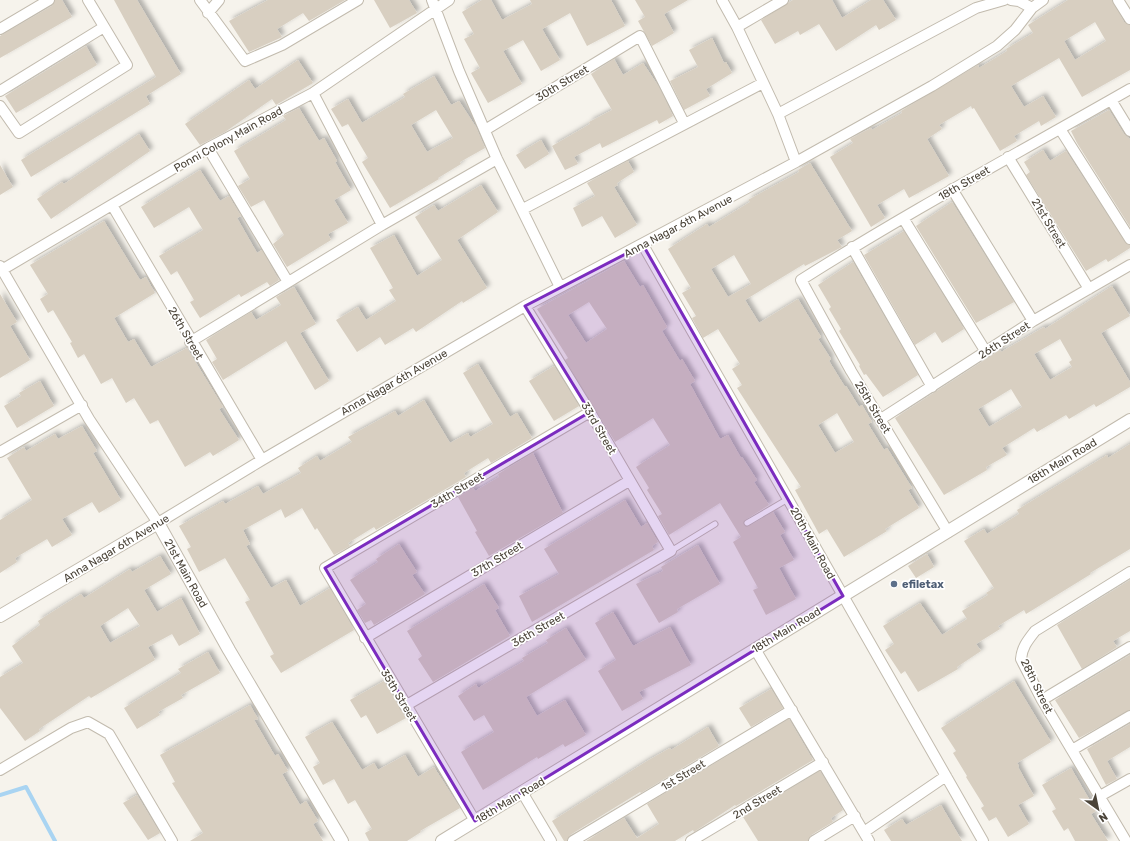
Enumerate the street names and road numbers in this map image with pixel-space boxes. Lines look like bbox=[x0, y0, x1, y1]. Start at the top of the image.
street label: 30th Street bbox=[534, 62, 592, 104]
street label: Ponni Colony Main Road bbox=[172, 104, 285, 175]
street label: 18th Street bbox=[936, 163, 993, 203]
street label: Anna Nagar 6th Avenue bbox=[622, 192, 735, 261]
street label: 21st Street bbox=[1029, 196, 1069, 251]
street label: 26th Street bbox=[165, 305, 206, 362]
street label: 26th Street bbox=[976, 319, 1033, 362]
street label: Anna Nagar 6th Avenue bbox=[339, 347, 450, 418]
street label: 25th Street bbox=[852, 379, 894, 436]
street label: 33rd Street bbox=[578, 400, 619, 457]
street label: 18th Main Road bbox=[1025, 436, 1099, 487]
street label: 34th Street bbox=[429, 469, 486, 511]
street label: 20th Main Road bbox=[787, 505, 838, 581]
street label: Anna Nagar 6th Avenue bbox=[61, 512, 171, 585]
street label: 21st Main Road bbox=[161, 537, 210, 610]
street label: 37th Street bbox=[469, 539, 526, 580]
street label: 18th Main Road bbox=[749, 605, 823, 656]
street label: 36th Street bbox=[510, 609, 568, 650]
street label: 28th Street bbox=[1018, 657, 1056, 716]
street label: 35th Street bbox=[378, 667, 420, 724]
street label: 1st Street bbox=[659, 757, 708, 794]
street label: 18th Main Road bbox=[473, 775, 547, 826]
street label: 2nd Street bbox=[731, 783, 784, 822]

